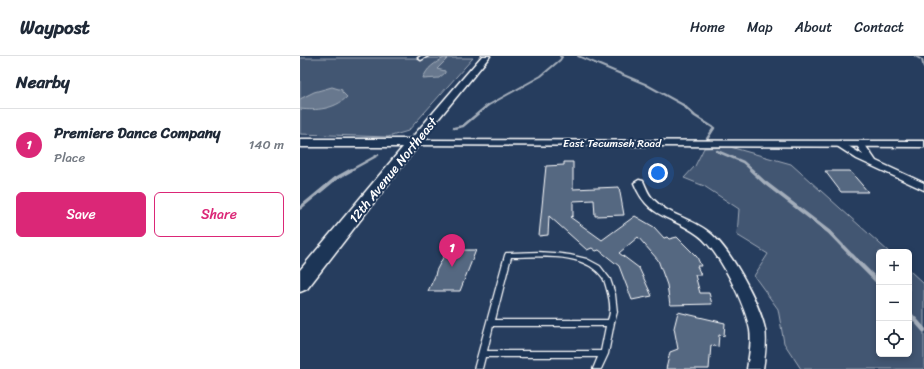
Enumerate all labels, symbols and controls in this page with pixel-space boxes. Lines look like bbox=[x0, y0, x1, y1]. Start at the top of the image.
text: Waypost bbox=[20, 11, 90, 44]
text: Home bbox=[690, 15, 725, 40]
text: Map bbox=[747, 15, 773, 40]
text: About bbox=[795, 15, 832, 40]
text: Contact bbox=[854, 15, 904, 40]
text: Nearby bbox=[16, 67, 70, 97]
street label: 12th Avenue Northeast bbox=[343, 111, 444, 228]
text: Premiere Dance Company bbox=[54, 120, 221, 146]
text: 1 bbox=[26, 133, 32, 156]
text: 140 m bbox=[249, 133, 284, 156]
street label: East Tecumseh Road bbox=[563, 134, 662, 153]
text: Place bbox=[54, 146, 85, 169]
your location bbox=[648, 163, 668, 183]
button: Save bbox=[16, 192, 146, 237]
button: Share bbox=[154, 192, 284, 237]
pin: 1 bbox=[439, 234, 465, 267]
map controls bbox=[876, 249, 912, 357]
button: + bbox=[876, 249, 912, 285]
button: − bbox=[876, 285, 912, 321]
button: locate bbox=[876, 321, 912, 357]

